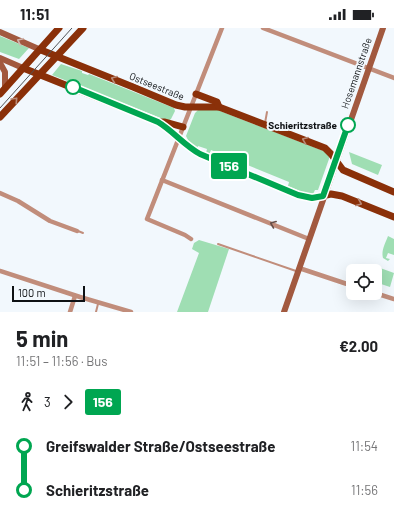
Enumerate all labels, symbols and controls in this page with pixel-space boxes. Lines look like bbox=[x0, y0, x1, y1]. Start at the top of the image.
text: 11:51 bbox=[20, 5, 49, 23]
street label: Hosemannstraße bbox=[338, 36, 374, 110]
one-way arrow bbox=[17, 38, 25, 46]
street label: Ostseestraße bbox=[128, 70, 186, 102]
one-way arrow bbox=[111, 76, 118, 84]
unlabelled marker bbox=[65, 79, 81, 95]
one-way arrow bbox=[10, 97, 18, 105]
marker: Schieritzstraße bbox=[340, 117, 356, 133]
place label: Schieritzstraße bbox=[268, 119, 338, 131]
one-way arrow bbox=[301, 137, 309, 145]
line badge: 156 bbox=[206, 153, 252, 179]
text: 156 bbox=[219, 157, 239, 174]
one-way arrow bbox=[355, 198, 363, 206]
one-way arrow bbox=[269, 221, 276, 229]
map controls bbox=[346, 264, 382, 300]
button: locate bbox=[346, 264, 382, 300]
scale bar bbox=[12, 284, 85, 303]
text: 100 m bbox=[18, 286, 46, 299]
text: 5 min bbox=[16, 325, 68, 351]
text: €2.00 bbox=[339, 337, 378, 355]
text: 11:51 – 11:56 · Bus bbox=[16, 353, 108, 369]
icon: walk bbox=[16, 391, 38, 413]
icon: forward bbox=[57, 391, 79, 413]
text: 156 bbox=[93, 393, 113, 410]
text: 3 bbox=[44, 394, 51, 410]
text: Greifswalder Straße/Ostseestraße bbox=[46, 437, 275, 455]
text: 11:54 bbox=[351, 438, 378, 454]
text: Schieritzstraße bbox=[46, 481, 149, 499]
text: 11:56 bbox=[351, 482, 378, 498]

